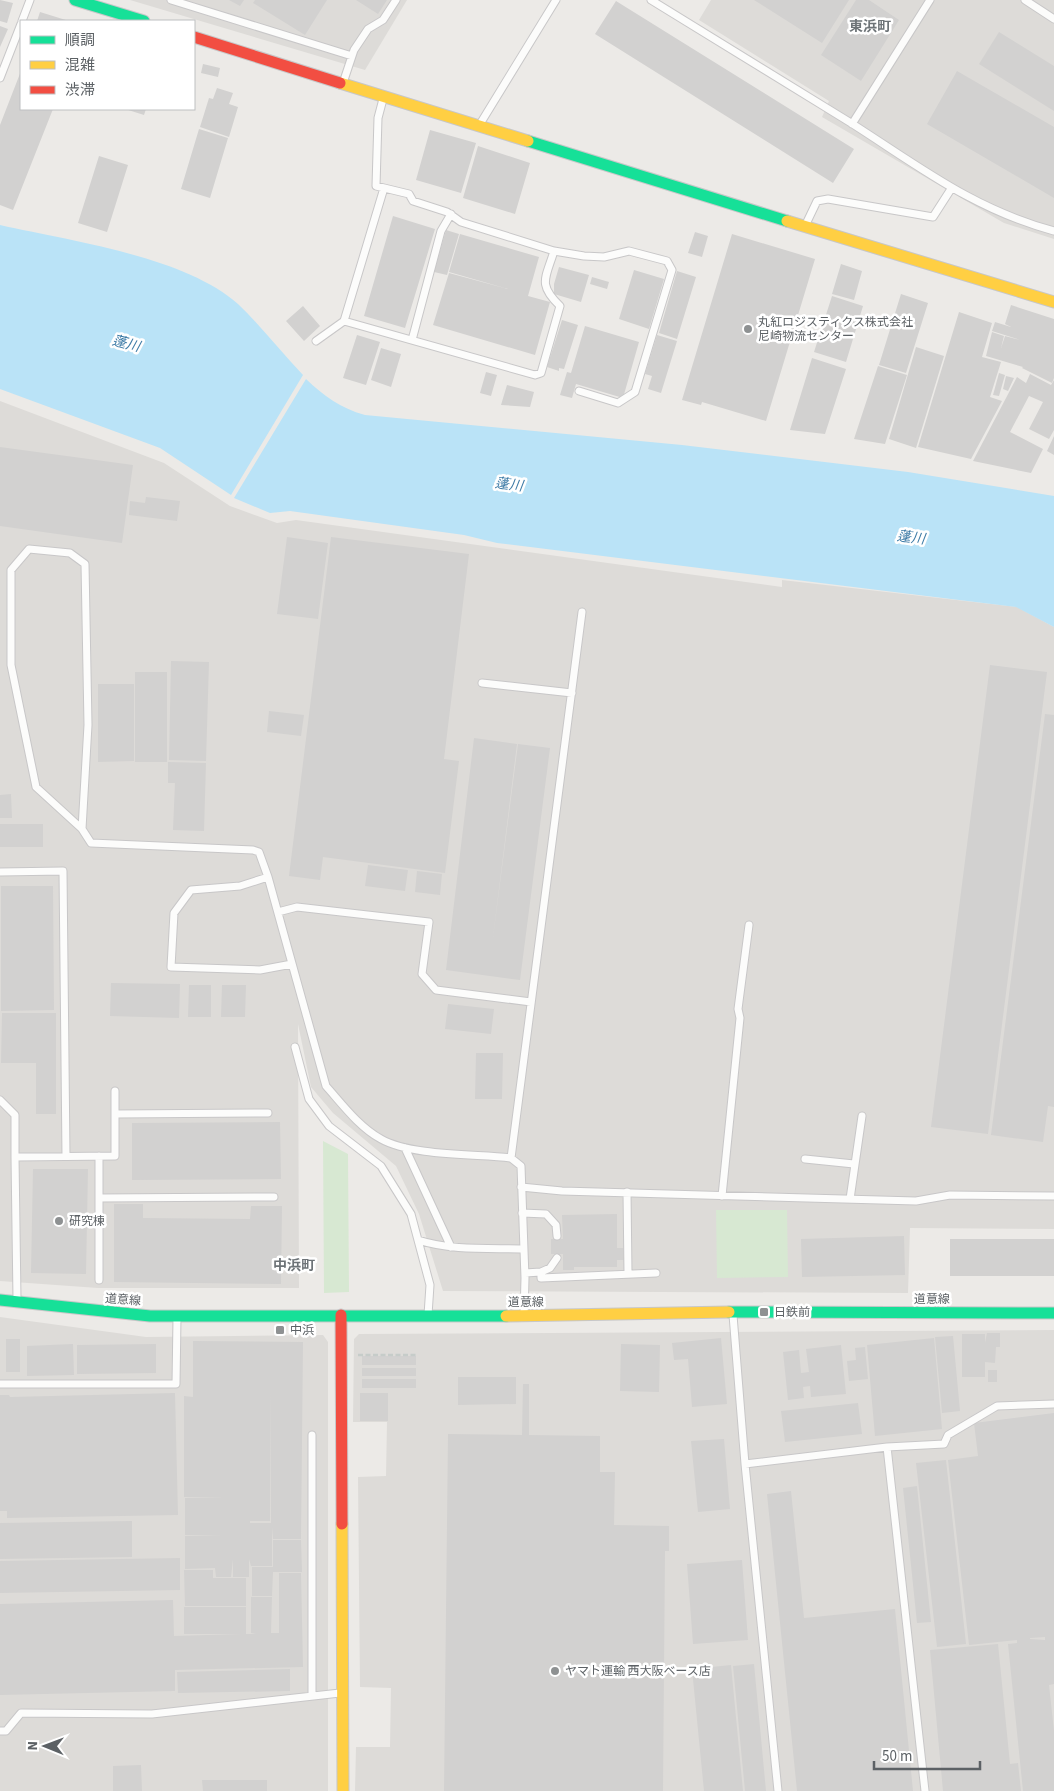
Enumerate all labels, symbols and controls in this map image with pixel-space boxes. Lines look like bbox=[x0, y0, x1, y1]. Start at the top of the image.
district label: 東浜町 bbox=[849, 17, 891, 37]
legend bbox=[20, 20, 195, 110]
text: 順調 bbox=[65, 30, 95, 51]
text: 混雑 bbox=[65, 55, 95, 76]
text: 渋滞 bbox=[65, 80, 95, 101]
place label: 丸紅ロジスティクス株式会社 尼崎物流センター bbox=[758, 314, 913, 345]
marker: 丸紅ロジスティクス株式会社 尼崎物流センター bbox=[742, 323, 754, 335]
water label: 蓬川 bbox=[110, 331, 144, 358]
water label: 蓬川 bbox=[494, 473, 526, 497]
water label: 蓬川 bbox=[896, 526, 928, 550]
place label: 研究棟 bbox=[69, 1213, 105, 1230]
marker: 研究棟 bbox=[53, 1215, 65, 1227]
district label: 中浜町 bbox=[273, 1256, 315, 1276]
street label: 道意線 bbox=[104, 1290, 142, 1310]
street label: 道意線 bbox=[914, 1291, 950, 1308]
street label: 道意線 bbox=[508, 1294, 544, 1311]
place label: 日鉄前 bbox=[774, 1304, 810, 1321]
marker: 日鉄前 bbox=[758, 1306, 770, 1318]
place label: 中浜 bbox=[290, 1322, 314, 1339]
marker: 中浜 bbox=[274, 1324, 286, 1336]
place label: ヤマト運輸 西大阪ベース店 bbox=[565, 1663, 711, 1680]
marker: ヤマト運輸 西大阪ベース店 bbox=[549, 1665, 561, 1677]
north arrow bbox=[20, 1721, 70, 1771]
scale bar bbox=[874, 1738, 980, 1770]
text: N bbox=[23, 1741, 43, 1751]
text: 50 m bbox=[882, 1746, 912, 1767]

